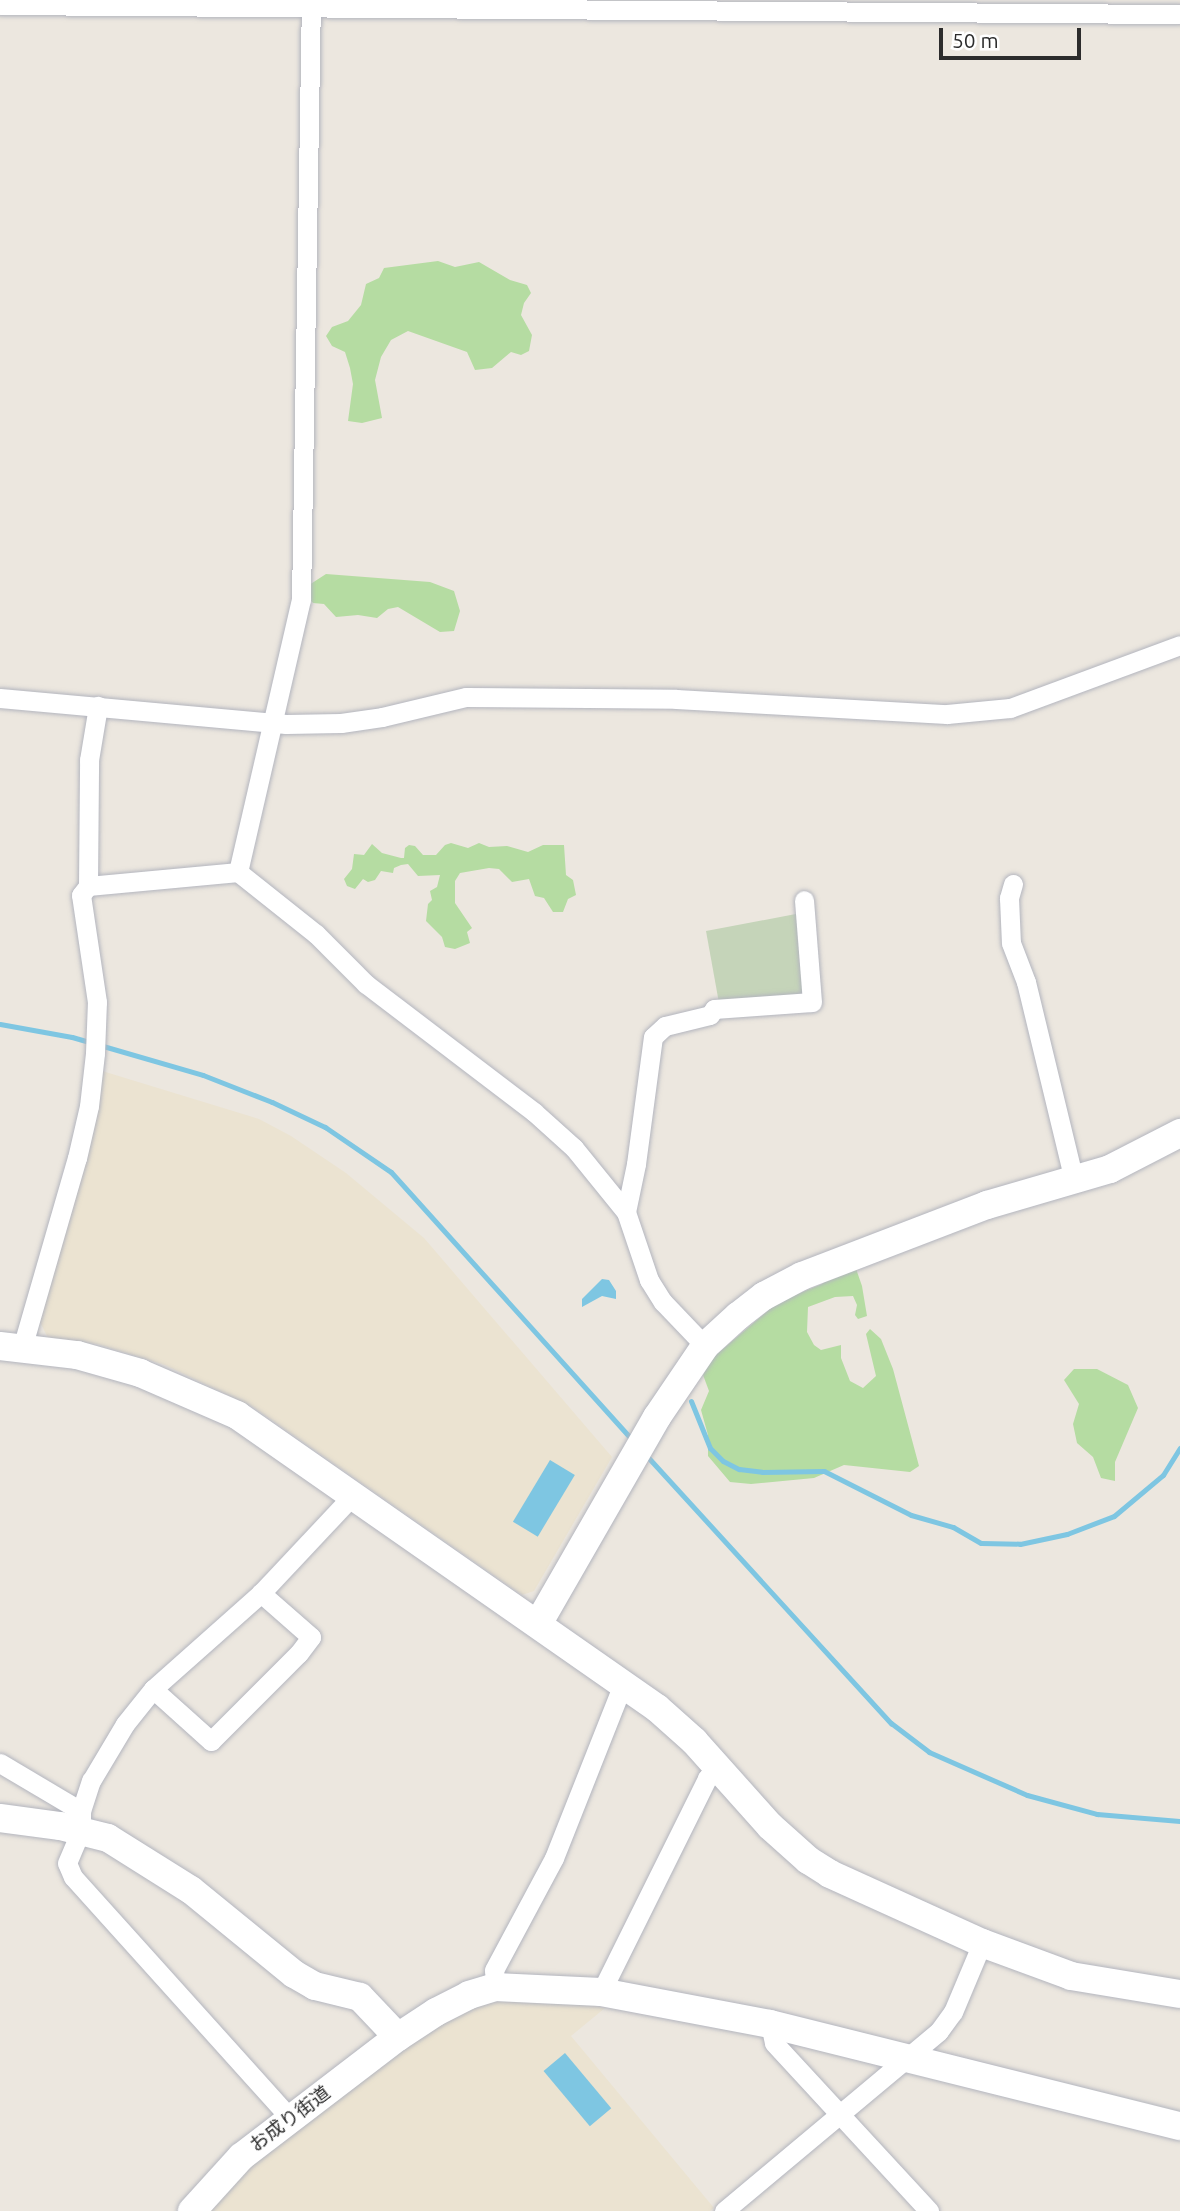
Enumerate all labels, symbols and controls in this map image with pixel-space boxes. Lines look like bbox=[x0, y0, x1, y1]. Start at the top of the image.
scale bar bbox=[942, 14, 1084, 58]
text: 50 m bbox=[952, 28, 999, 52]
street label: お成り街道 bbox=[245, 2081, 335, 2157]

